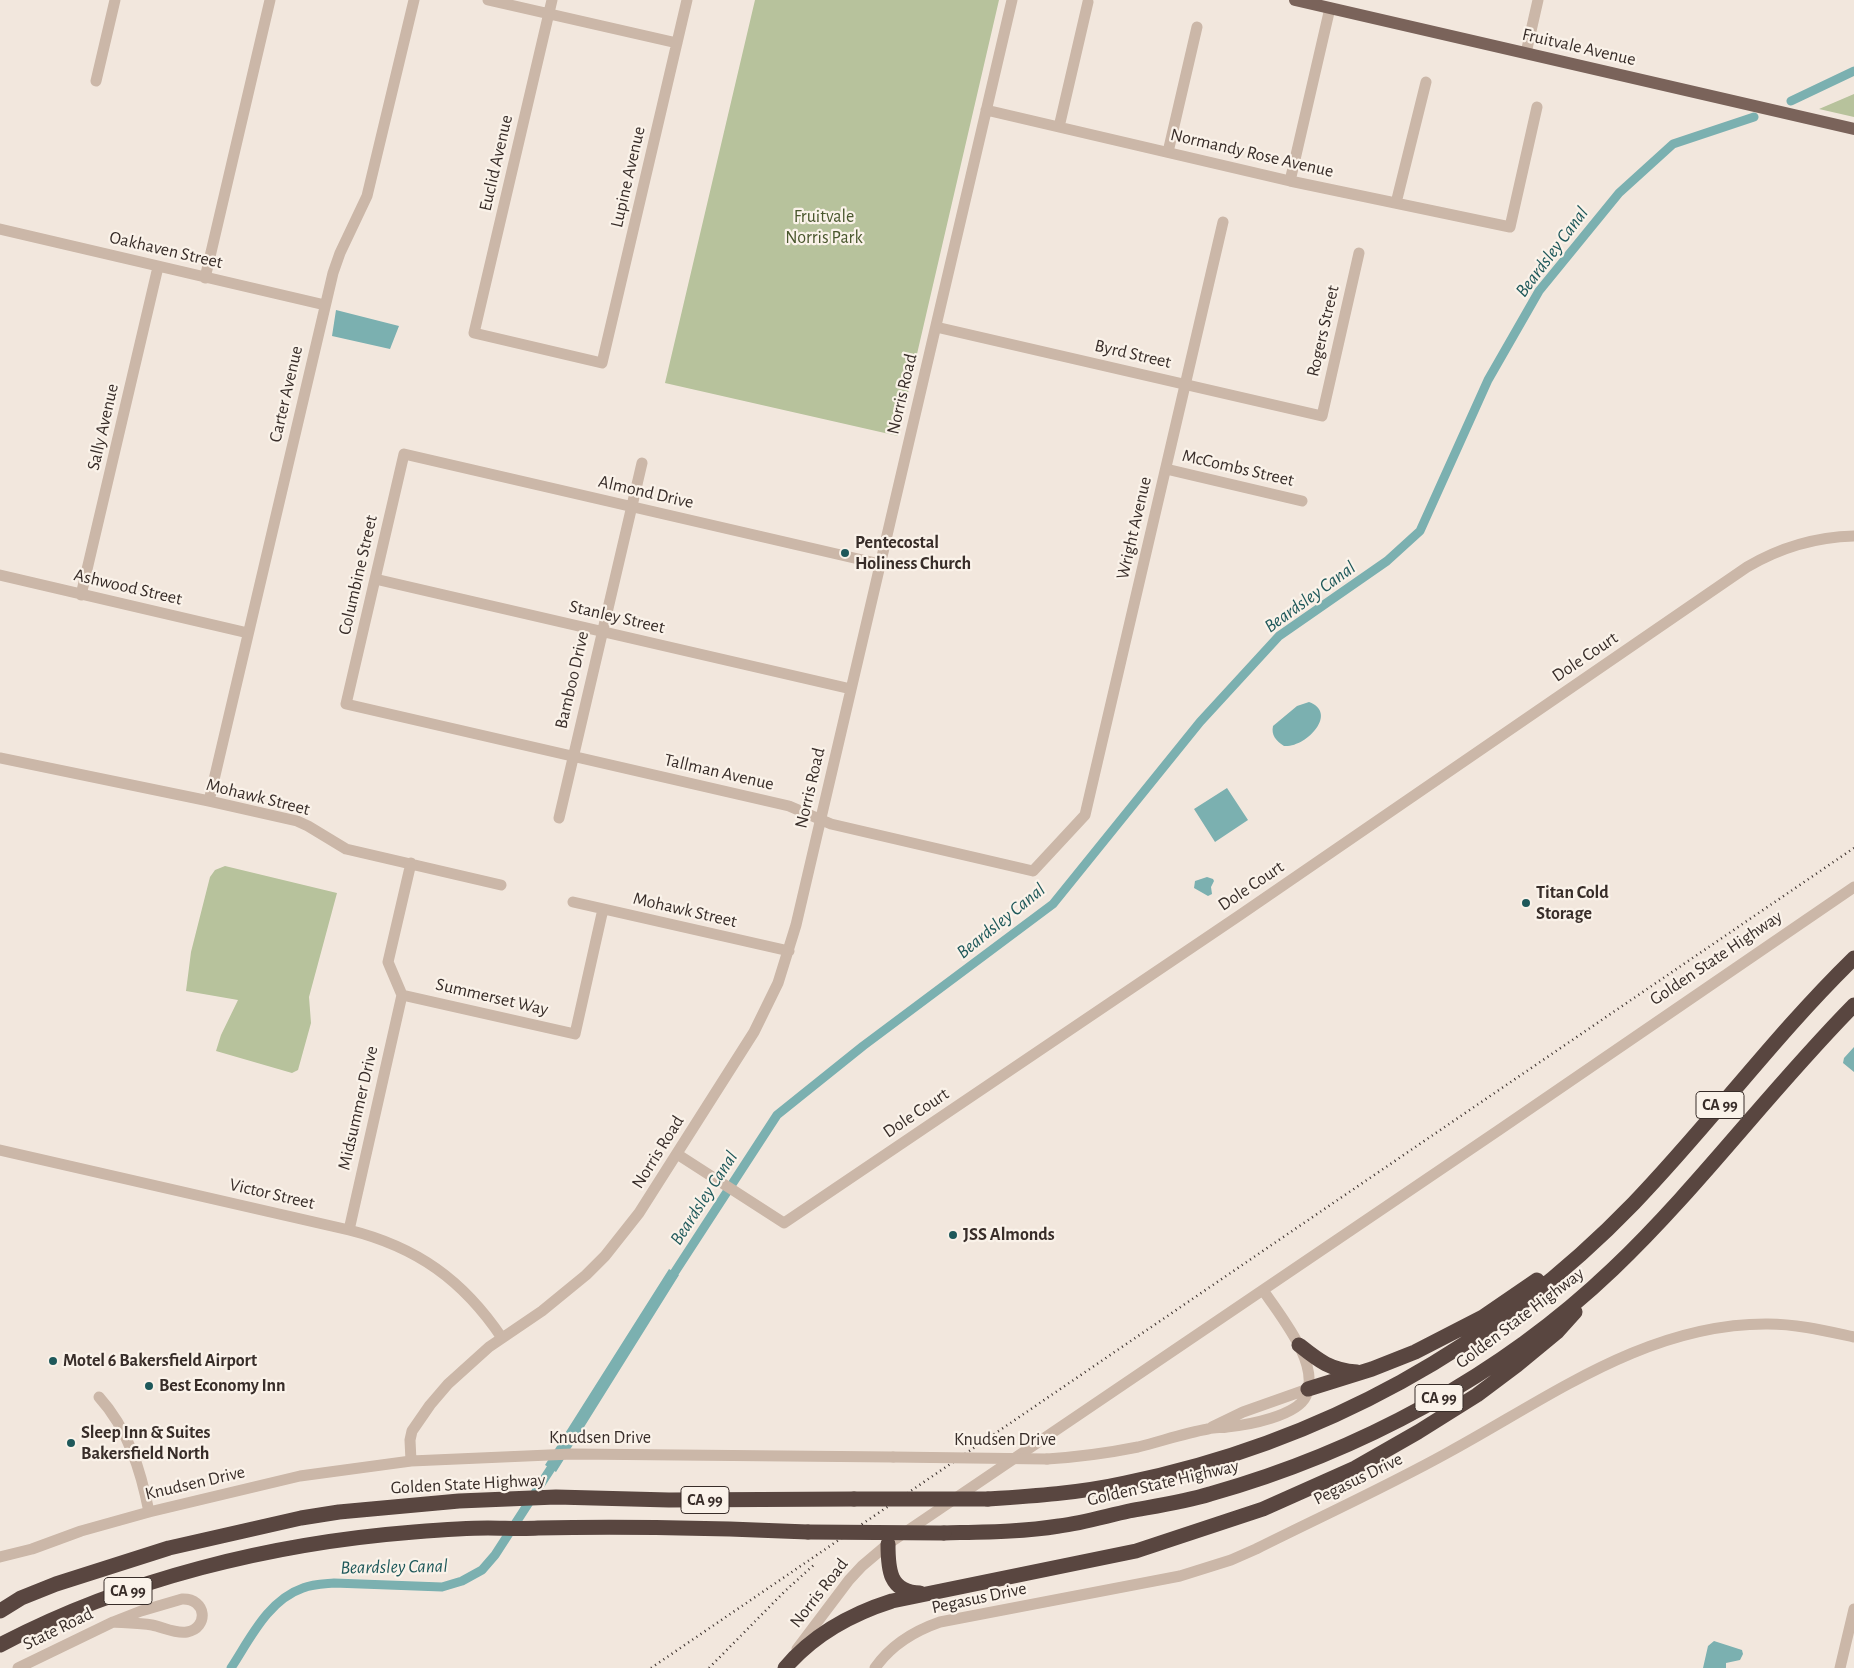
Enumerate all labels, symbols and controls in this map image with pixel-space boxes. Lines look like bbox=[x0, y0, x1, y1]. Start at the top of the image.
street label: Fruitvale Avenue bbox=[1520, 23, 1638, 71]
street label: Euclid Avenue bbox=[474, 113, 518, 213]
street label: Lupine Avenue bbox=[606, 124, 650, 230]
street label: Normandy Rose Avenue bbox=[1168, 124, 1336, 182]
water label: Beardsley Canal bbox=[1511, 202, 1593, 302]
park label: Fruitvale Norris Park bbox=[785, 206, 863, 248]
street label: Oakhaven Street bbox=[107, 226, 225, 274]
street label: Rogers Street bbox=[1302, 283, 1344, 379]
street label: Byrd Street bbox=[1093, 335, 1173, 373]
street label: Carter Avenue bbox=[264, 344, 308, 444]
street label: Norris Road bbox=[882, 352, 922, 436]
street label: Sally Avenue bbox=[83, 381, 123, 473]
street label: McCombs Street bbox=[1180, 445, 1296, 491]
street label: Almond Drive bbox=[596, 471, 696, 513]
street label: Wright Avenue bbox=[1112, 475, 1156, 581]
street label: Columbine Street bbox=[334, 513, 382, 637]
place label: Pentecostal Holiness Church bbox=[855, 532, 971, 574]
marker: Pentecostal Holiness Church bbox=[839, 547, 851, 559]
water label: Beardsley Canal bbox=[1260, 556, 1360, 638]
street label: Ashwood Street bbox=[72, 564, 184, 610]
street label: Stanley Street bbox=[567, 596, 667, 638]
street label: Dole Court bbox=[1548, 627, 1622, 687]
street label: Bamboo Drive bbox=[550, 629, 594, 731]
street label: Norris Road bbox=[790, 746, 830, 830]
street label: Tallman Avenue bbox=[662, 749, 776, 795]
street label: Mohawk Street bbox=[204, 774, 312, 820]
street label: Dole Court bbox=[1214, 856, 1288, 916]
water label: Beardsley Canal bbox=[952, 878, 1050, 964]
place label: Titan Cold Storage bbox=[1536, 882, 1609, 924]
street label: Mohawk Street bbox=[631, 888, 739, 932]
marker: Titan Cold Storage bbox=[1520, 897, 1532, 909]
street label: Golden State Highway bbox=[1646, 906, 1786, 1010]
street label: Summerset Way bbox=[434, 974, 550, 1020]
street label: Midsummer Drive bbox=[333, 1044, 383, 1172]
street label: Dole Court bbox=[879, 1083, 953, 1143]
road number: CA 99 bbox=[1696, 1092, 1744, 1118]
street label: Norris Road bbox=[627, 1112, 689, 1192]
water label: Beardsley Canal bbox=[665, 1147, 743, 1249]
street label: Victor Street bbox=[227, 1174, 317, 1214]
place label: JSS Almonds bbox=[963, 1224, 1055, 1246]
marker: JSS Almonds bbox=[947, 1229, 959, 1241]
street label: Golden State Highway bbox=[1452, 1263, 1588, 1373]
place label: Motel 6 Bakersfield Airport bbox=[63, 1350, 257, 1372]
marker: Motel 6 Bakersfield Airport bbox=[47, 1355, 59, 1367]
place label: Best Economy Inn bbox=[159, 1375, 286, 1397]
marker: Best Economy Inn bbox=[143, 1380, 155, 1392]
road number: CA 99 bbox=[1415, 1385, 1463, 1412]
place label: Sleep Inn & Suites Bakersfield North bbox=[81, 1422, 210, 1465]
street label: Knudsen Drive bbox=[549, 1427, 651, 1449]
street label: Knudsen Drive bbox=[954, 1429, 1056, 1451]
marker: Sleep Inn & Suites Bakersfield North bbox=[65, 1437, 77, 1449]
street label: Pegasus Drive bbox=[1310, 1448, 1406, 1510]
street label: Golden State Highway bbox=[1085, 1455, 1241, 1511]
street label: Knudsen Drive bbox=[143, 1461, 247, 1505]
street label: Golden State Highway bbox=[390, 1469, 546, 1499]
road number: CA 99 bbox=[681, 1486, 729, 1514]
street label: Norris Road bbox=[785, 1554, 853, 1632]
water label: Beardsley Canal bbox=[340, 1555, 448, 1579]
street label: Pegasus Drive bbox=[930, 1577, 1028, 1619]
road number: CA 99 bbox=[104, 1578, 152, 1604]
street label: State Road bbox=[20, 1603, 96, 1655]

